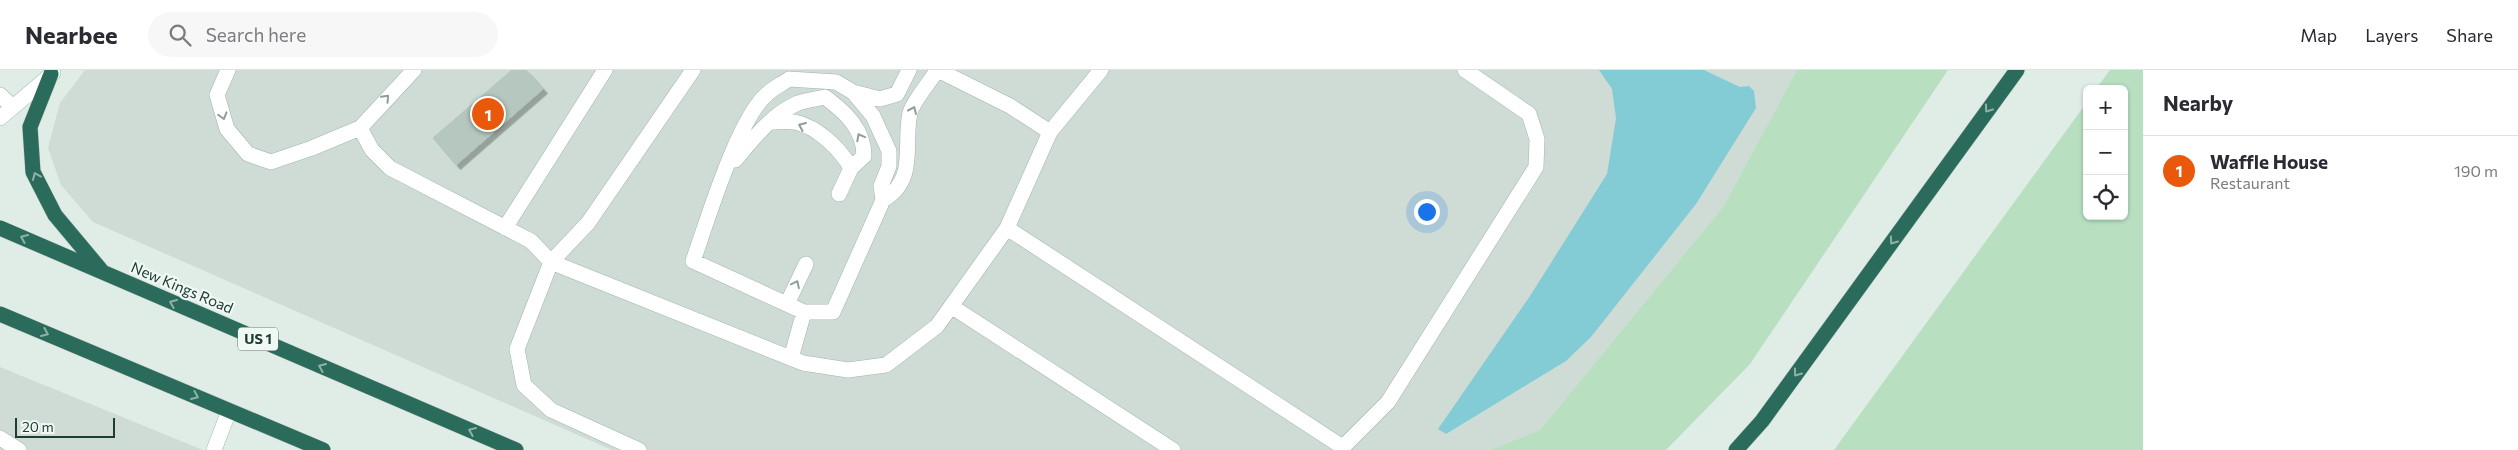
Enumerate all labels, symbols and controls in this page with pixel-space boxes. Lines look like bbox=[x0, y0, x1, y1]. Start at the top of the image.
search box bbox=[148, 12, 498, 57]
text: Nearbee bbox=[25, 20, 118, 49]
icon: search bbox=[166, 21, 194, 49]
text: Search here bbox=[206, 23, 306, 46]
text: Map bbox=[2300, 24, 2337, 46]
text: Layers bbox=[2365, 24, 2418, 46]
text: Share bbox=[2446, 24, 2493, 46]
map controls bbox=[2083, 85, 2128, 220]
button: + bbox=[2083, 85, 2128, 130]
text: Nearby bbox=[2163, 90, 2233, 115]
one-way arrow bbox=[380, 95, 389, 104]
pin: 1 bbox=[472, 95, 504, 133]
one-way arrow bbox=[1985, 104, 1994, 113]
one-way arrow bbox=[907, 106, 917, 115]
one-way arrow bbox=[217, 111, 227, 119]
one-way arrow bbox=[798, 121, 807, 132]
button: − bbox=[2083, 130, 2128, 175]
one-way arrow bbox=[856, 133, 866, 142]
text: Waffle House bbox=[2210, 150, 2328, 173]
text: 1 bbox=[2175, 161, 2183, 180]
text: 190 m bbox=[2454, 161, 2498, 180]
one-way arrow bbox=[32, 172, 43, 181]
text: Restaurant bbox=[2210, 173, 2290, 192]
button: locate bbox=[2083, 175, 2128, 220]
your location bbox=[1414, 199, 1440, 225]
one-way arrow bbox=[20, 234, 29, 245]
one-way arrow bbox=[1890, 235, 1898, 244]
street label: New Kings Road bbox=[129, 257, 236, 317]
one-way arrow bbox=[790, 280, 800, 289]
one-way arrow bbox=[169, 298, 178, 309]
one-way arrow bbox=[40, 327, 49, 337]
road number: US 1 bbox=[238, 328, 278, 350]
one-way arrow bbox=[318, 362, 327, 373]
one-way arrow bbox=[1794, 367, 1803, 377]
one-way arrow bbox=[190, 391, 198, 401]
scale bar bbox=[15, 415, 115, 438]
text: 20 m bbox=[22, 418, 54, 435]
one-way arrow bbox=[468, 426, 477, 437]

